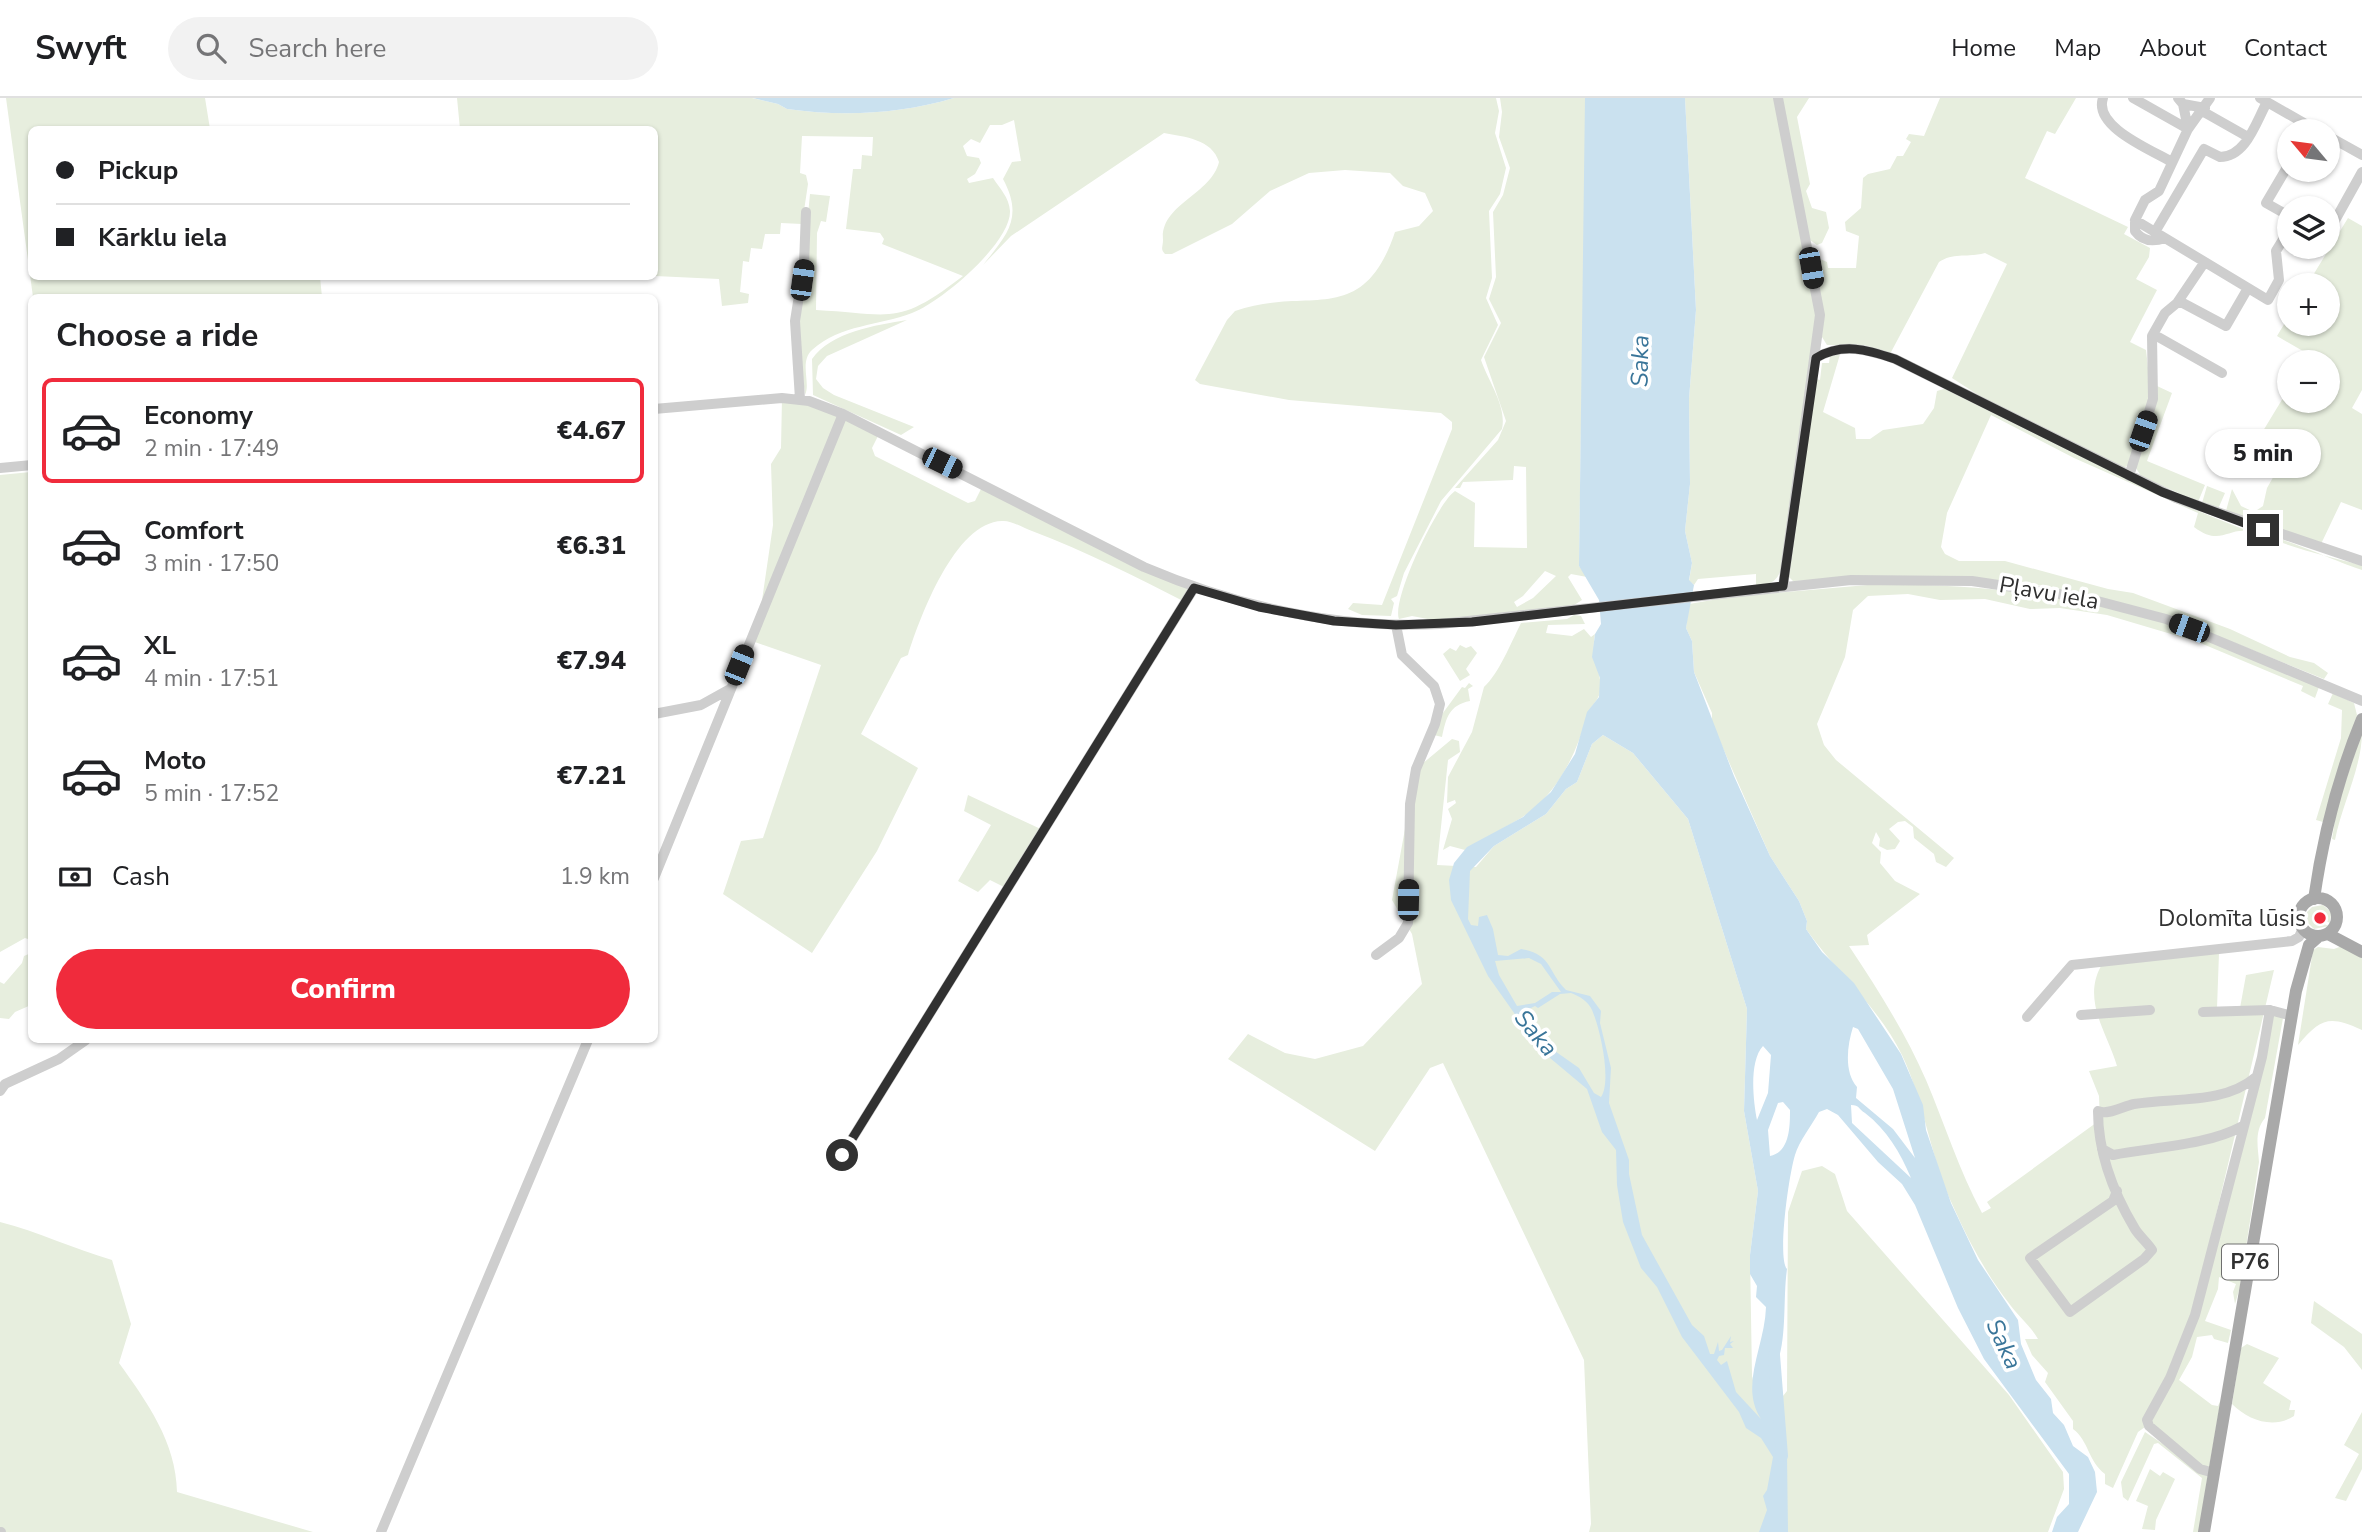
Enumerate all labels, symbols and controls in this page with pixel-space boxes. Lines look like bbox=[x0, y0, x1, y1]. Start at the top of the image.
search box bbox=[168, 17, 658, 80]
text: Swyft bbox=[35, 26, 126, 71]
icon: search bbox=[192, 29, 230, 67]
text: Search here bbox=[248, 31, 386, 66]
text: Home bbox=[1951, 32, 2016, 64]
text: Map bbox=[2054, 32, 2101, 64]
text: About bbox=[2139, 32, 2206, 64]
text: Contact bbox=[2244, 32, 2327, 64]
north arrow bbox=[2277, 119, 2340, 182]
map controls bbox=[2277, 119, 2340, 413]
text: Pickup bbox=[98, 153, 178, 188]
button: layers bbox=[2277, 196, 2340, 259]
text: Kārklu iela bbox=[98, 220, 227, 255]
car bbox=[1798, 245, 1825, 291]
car bbox=[789, 258, 816, 302]
button: + bbox=[2277, 273, 2340, 336]
text: Choose a ride bbox=[56, 314, 258, 357]
water label: Saka bbox=[1624, 335, 1656, 387]
button: − bbox=[2277, 350, 2340, 413]
text: Economy bbox=[144, 398, 253, 433]
icon: car bbox=[60, 399, 123, 462]
car bbox=[2127, 408, 2160, 454]
text: €4.67 bbox=[557, 413, 626, 448]
callout: 5 min bbox=[2205, 428, 2321, 478]
text: 2 min · 17:49 bbox=[144, 433, 279, 464]
text: 5 min bbox=[2233, 438, 2293, 469]
car bbox=[919, 444, 966, 482]
text: Comfort bbox=[144, 513, 244, 548]
icon: car bbox=[60, 514, 123, 577]
route end bbox=[2247, 514, 2279, 546]
text: €6.31 bbox=[557, 528, 626, 563]
text: 3 min · 17:50 bbox=[144, 548, 279, 579]
street label: Pļavu iela bbox=[1997, 569, 2101, 617]
car bbox=[2166, 611, 2213, 645]
text: XL bbox=[144, 628, 176, 663]
icon: car bbox=[60, 629, 123, 692]
car bbox=[722, 642, 757, 688]
text: €7.94 bbox=[557, 643, 626, 678]
text: 4 min · 17:51 bbox=[144, 663, 279, 694]
text: Moto bbox=[144, 743, 206, 778]
icon: car bbox=[60, 744, 123, 807]
text: €7.21 bbox=[557, 758, 626, 793]
text: 5 min · 17:52 bbox=[144, 778, 279, 809]
icon: cash bbox=[56, 858, 94, 896]
text: Cash bbox=[112, 859, 170, 894]
text: 1.9 km bbox=[560, 861, 630, 892]
car bbox=[1398, 879, 1419, 921]
place label: Dolomīta lūsis bbox=[2158, 903, 2306, 934]
marker: Dolomīta lūsis bbox=[2312, 910, 2328, 926]
button: Confirm bbox=[56, 949, 630, 1029]
water label: Saka bbox=[1507, 1003, 1565, 1063]
route start bbox=[826, 1139, 858, 1171]
road number: P76 bbox=[2222, 1244, 2278, 1280]
water label: Saka bbox=[1978, 1314, 2030, 1374]

